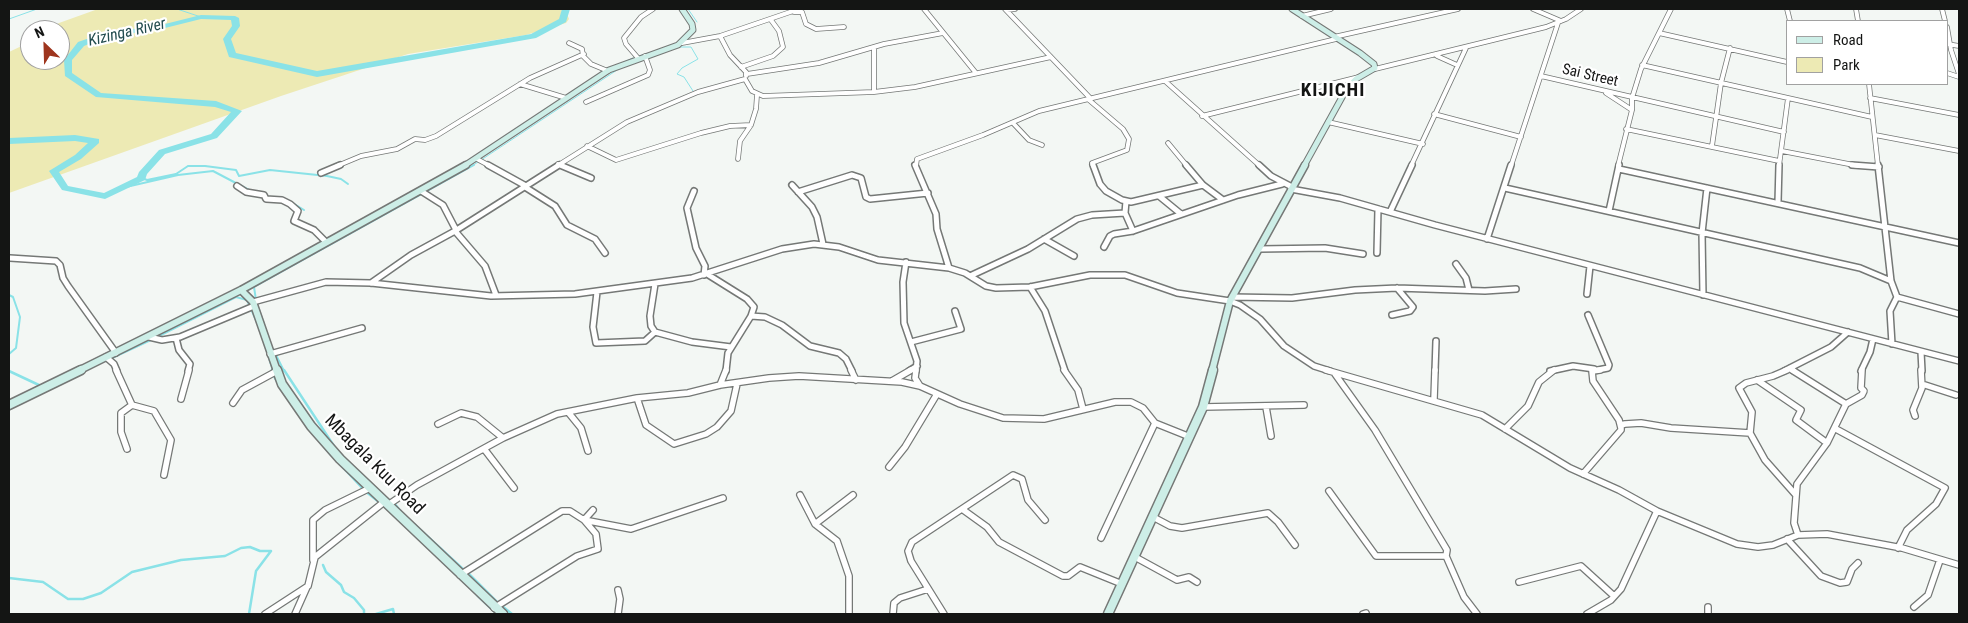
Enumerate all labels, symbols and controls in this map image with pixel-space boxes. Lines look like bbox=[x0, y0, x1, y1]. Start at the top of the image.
water label: Kizinga River bbox=[86, 15, 168, 51]
north arrow bbox=[20, 20, 70, 70]
legend bbox=[1786, 20, 1948, 85]
text: N bbox=[32, 23, 46, 41]
text: Road bbox=[1833, 31, 1863, 49]
text: Park bbox=[1833, 56, 1860, 74]
street label: Sai Street bbox=[1560, 61, 1620, 91]
district label: KIJICHI bbox=[1300, 80, 1366, 102]
street label: Mbagala Kuu Road bbox=[319, 410, 429, 520]

